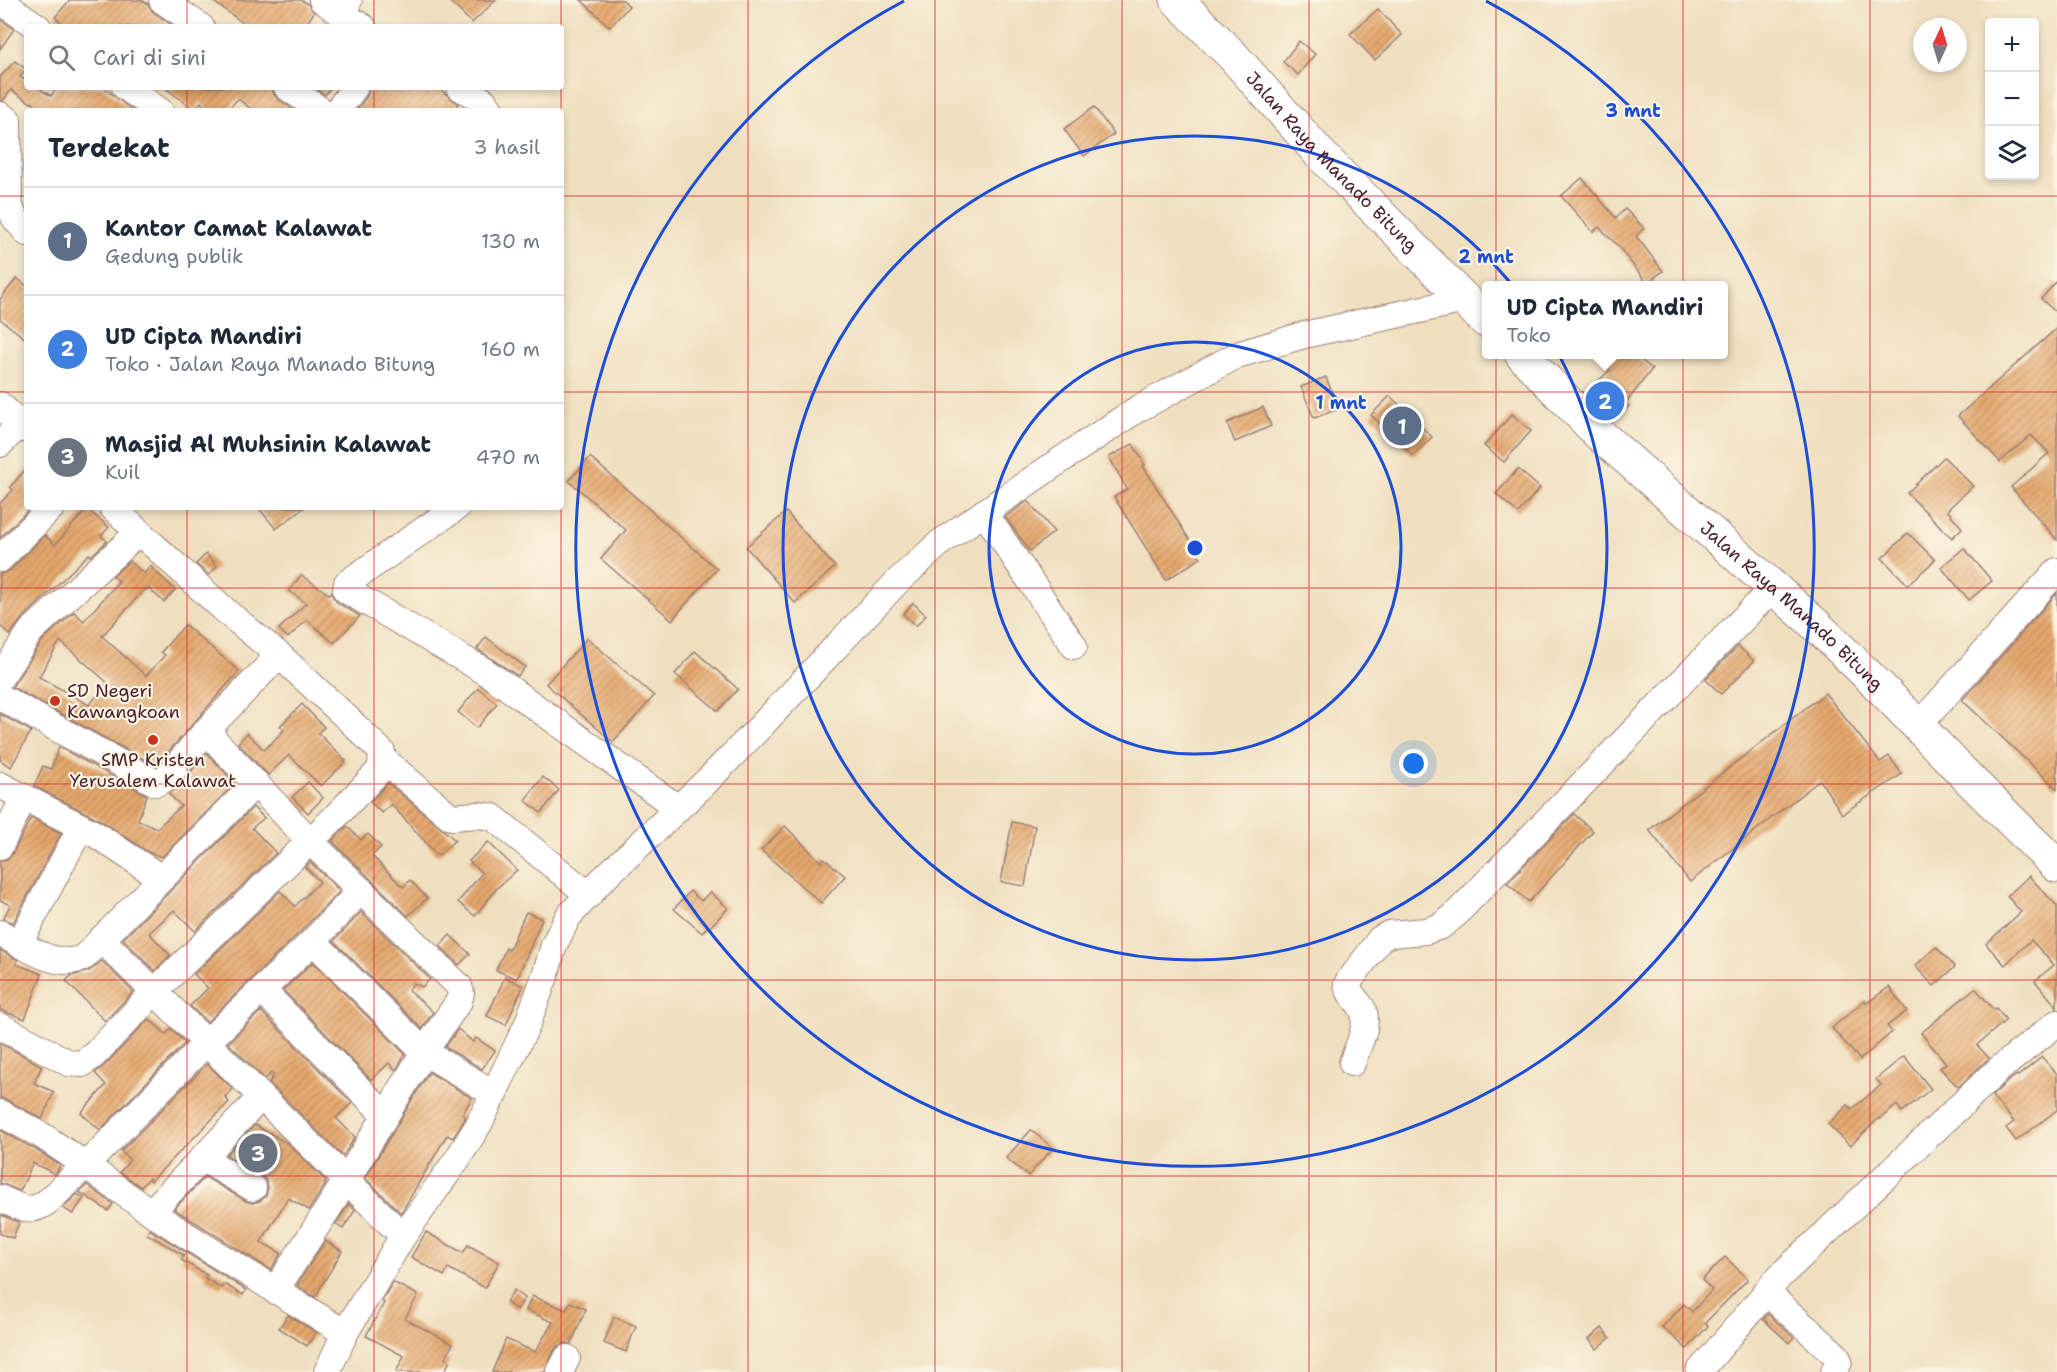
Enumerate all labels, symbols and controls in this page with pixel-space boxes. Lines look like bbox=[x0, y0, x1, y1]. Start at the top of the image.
north arrow bbox=[1913, 18, 1967, 72]
map controls bbox=[1985, 18, 2039, 180]
button: + bbox=[1985, 18, 2039, 72]
search box bbox=[24, 24, 564, 90]
icon: search bbox=[45, 41, 78, 74]
text: Cari di sini bbox=[93, 43, 206, 72]
street label: Jalan Raya Manado Bitung bbox=[1240, 67, 1423, 257]
button: − bbox=[1985, 72, 2039, 126]
text: 3 mnt bbox=[1605, 99, 1661, 123]
button: layers bbox=[1985, 126, 2039, 180]
text: Terdekat bbox=[48, 130, 170, 165]
text: 3 hasil bbox=[474, 134, 540, 160]
text: Kantor Camat Kalawat bbox=[105, 214, 372, 243]
text: 1 bbox=[63, 228, 72, 254]
text: 130 m bbox=[481, 228, 540, 254]
text: Gedung publik bbox=[105, 243, 243, 269]
text: 2 mnt bbox=[1458, 245, 1514, 269]
popup bbox=[1482, 281, 1728, 359]
text: UD Cipta Mandiri bbox=[1506, 293, 1704, 322]
text: UD Cipta Mandiri bbox=[105, 322, 302, 351]
text: Toko bbox=[1506, 322, 1551, 348]
text: 2 bbox=[61, 336, 75, 362]
text: 160 m bbox=[481, 336, 540, 362]
text: Toko · Jalan Raya Manado Bitung bbox=[105, 351, 435, 377]
pin: 2 bbox=[1586, 378, 1624, 424]
text: 1 mnt bbox=[1315, 391, 1367, 415]
pin: 1 bbox=[1382, 404, 1422, 448]
text: Masjid Al Muhsinin Kalawat bbox=[105, 430, 431, 459]
text: 3 bbox=[61, 444, 75, 470]
text: 470 m bbox=[476, 444, 540, 470]
text: Kuil bbox=[105, 459, 140, 485]
street label: Jalan Raya Manado Bitung bbox=[1695, 516, 1888, 696]
centre of rings bbox=[1185, 538, 1205, 558]
place label: SD Negeri Kawangkoan bbox=[67, 679, 180, 724]
marker: SD Negeri Kawangkoan bbox=[48, 694, 62, 708]
marker: SMP Kristen Yerusalem Kalawat bbox=[146, 733, 160, 747]
place label: SMP Kristen Yerusalem Kalawat bbox=[70, 748, 236, 793]
your location bbox=[1399, 749, 1428, 778]
pin: 3 bbox=[238, 1130, 278, 1176]

